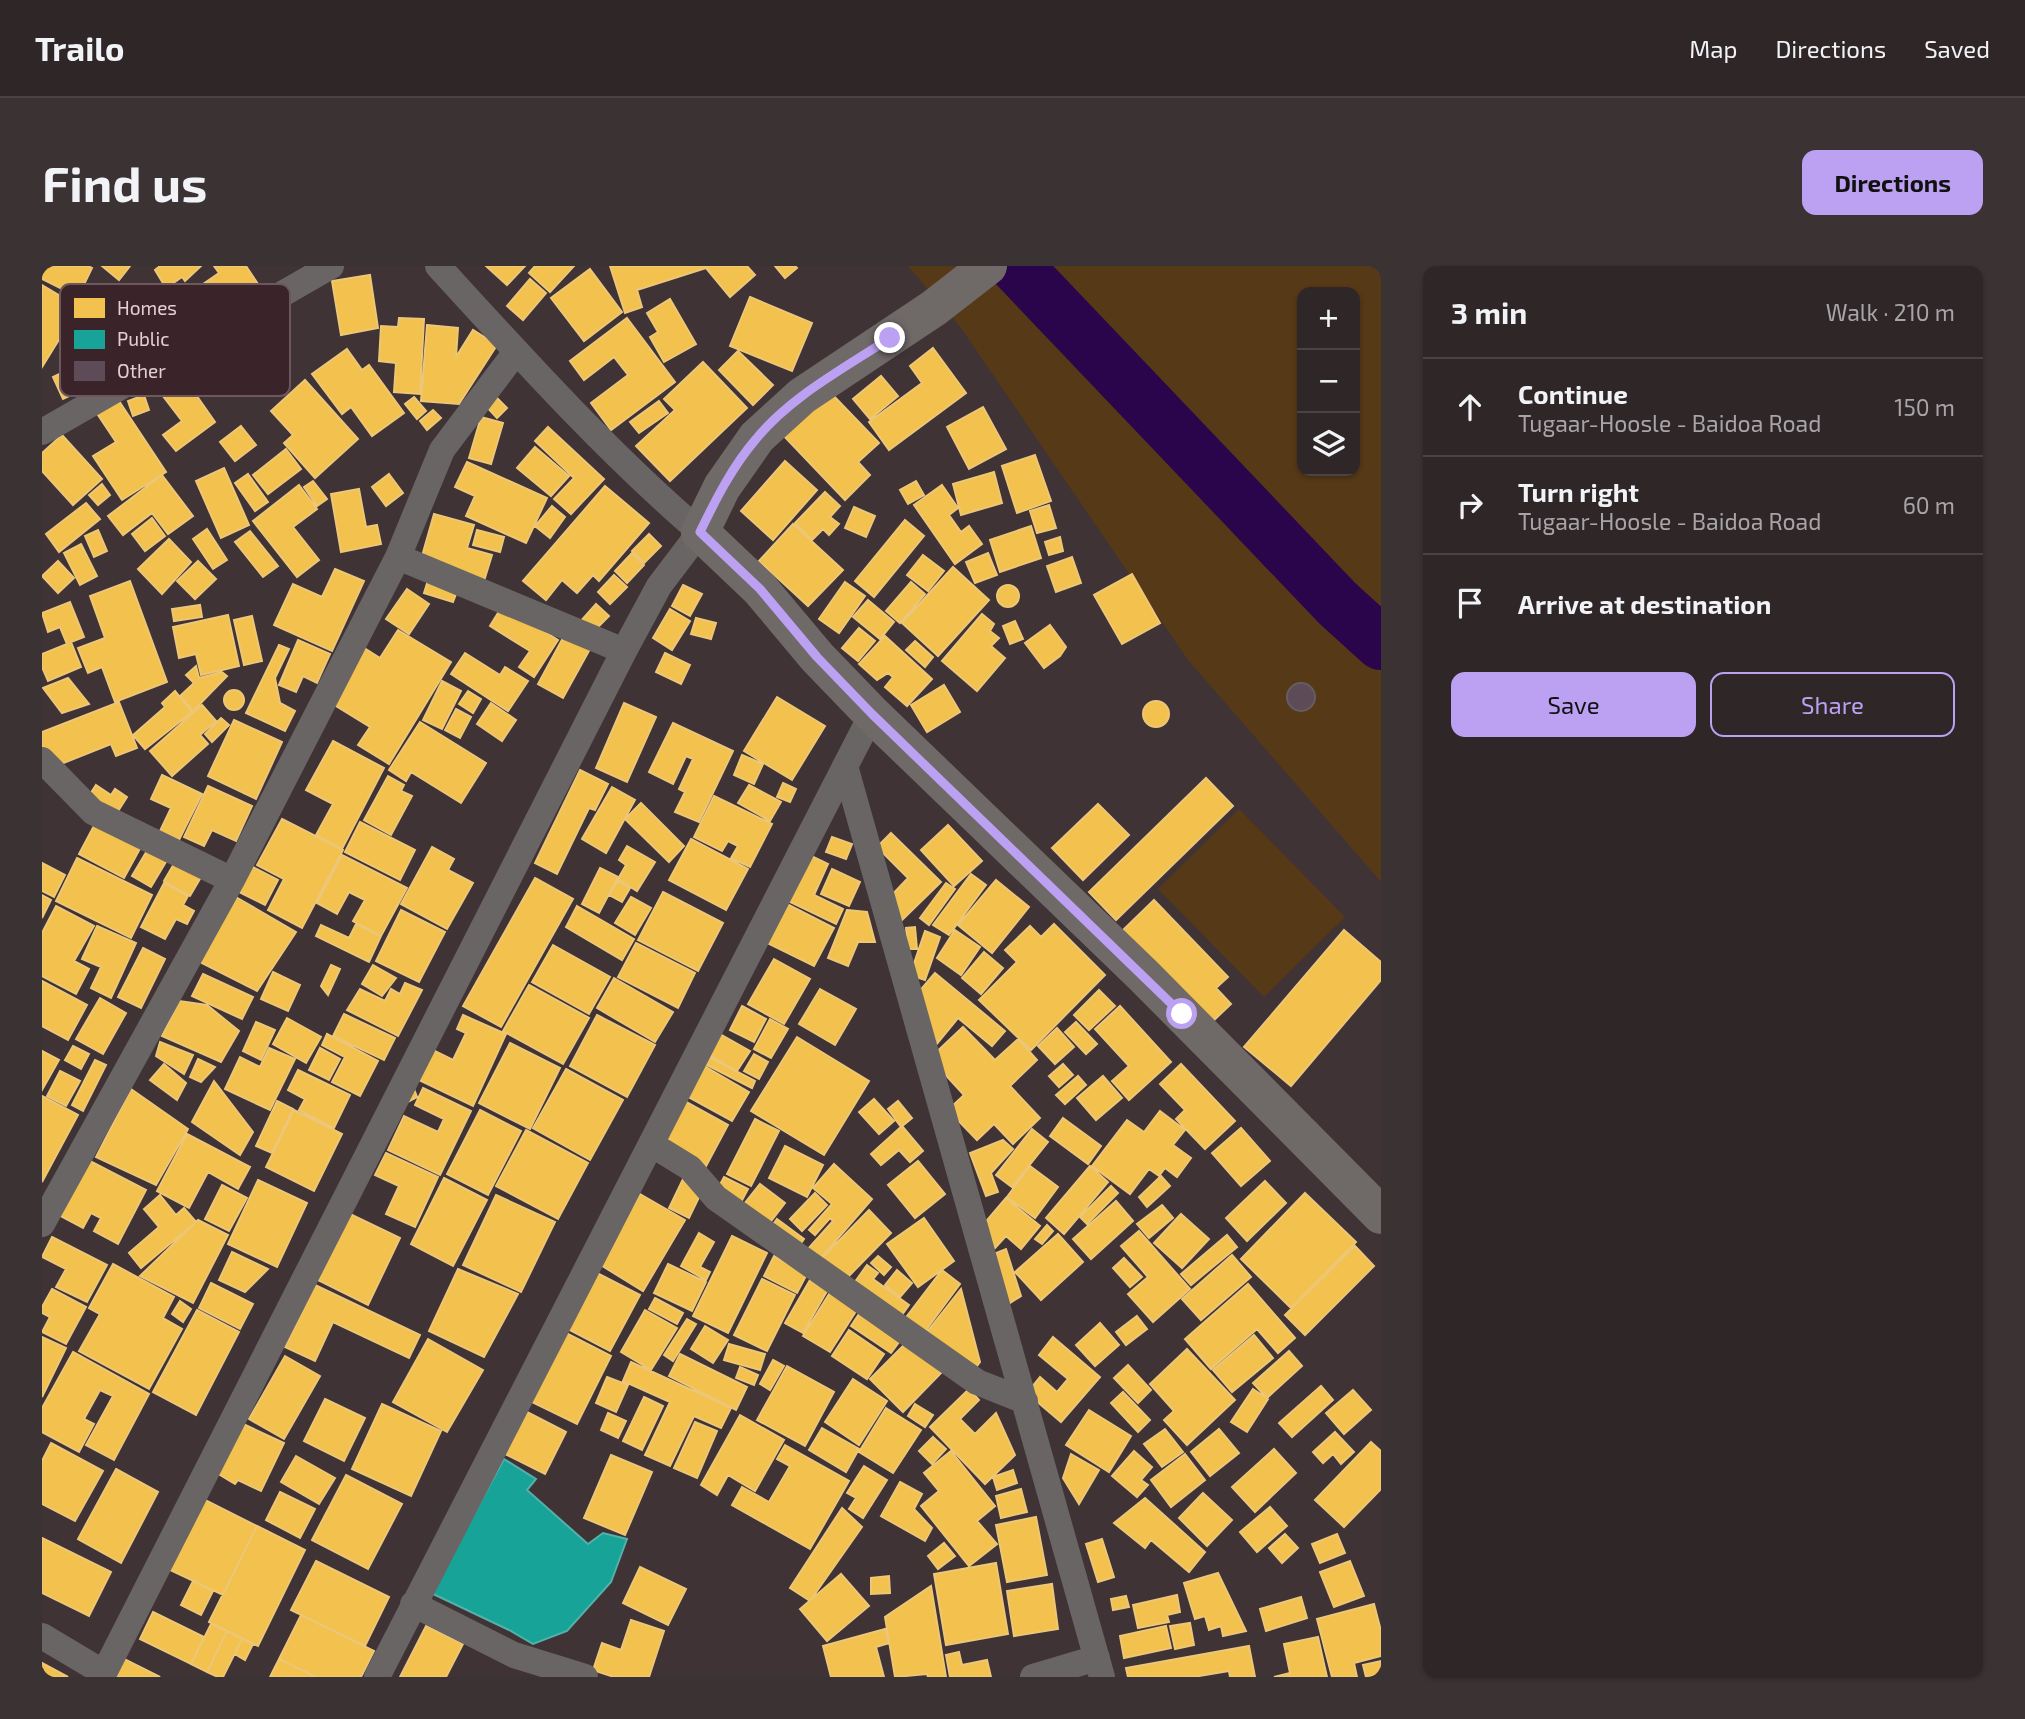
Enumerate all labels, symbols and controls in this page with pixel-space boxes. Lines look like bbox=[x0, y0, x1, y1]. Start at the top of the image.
text: Trailo bbox=[35, 28, 125, 68]
text: Map bbox=[1689, 34, 1737, 63]
text: Directions bbox=[1775, 34, 1886, 63]
text: Saved bbox=[1924, 34, 1990, 63]
button: Directions bbox=[1802, 150, 1983, 215]
text: Find us bbox=[42, 153, 207, 212]
legend bbox=[60, 284, 290, 396]
map controls bbox=[1297, 287, 1360, 476]
button: + bbox=[1297, 287, 1360, 350]
text: 3 min bbox=[1451, 294, 1527, 330]
text: Homes bbox=[117, 296, 177, 319]
text: Walk · 210 m bbox=[1826, 298, 1955, 326]
route end bbox=[874, 322, 905, 353]
text: Public bbox=[117, 327, 170, 350]
button: − bbox=[1297, 350, 1360, 413]
text: Other bbox=[117, 359, 166, 382]
text: Continue bbox=[1518, 378, 1628, 409]
icon: ahead bbox=[1451, 388, 1489, 426]
text: 150 m bbox=[1894, 393, 1955, 421]
text: Tugaar-Hoosle - Baidoa Road bbox=[1518, 409, 1821, 437]
button: layers bbox=[1297, 413, 1360, 476]
text: Turn right bbox=[1518, 476, 1639, 507]
icon: right bbox=[1451, 486, 1489, 524]
text: 60 m bbox=[1903, 491, 1955, 519]
text: Tugaar-Hoosle - Baidoa Road bbox=[1518, 507, 1821, 535]
icon: arrive bbox=[1451, 584, 1489, 622]
text: Arrive at destination bbox=[1518, 588, 1771, 619]
button: Save bbox=[1451, 672, 1696, 737]
button: Share bbox=[1710, 672, 1955, 737]
route start bbox=[1166, 998, 1197, 1029]

